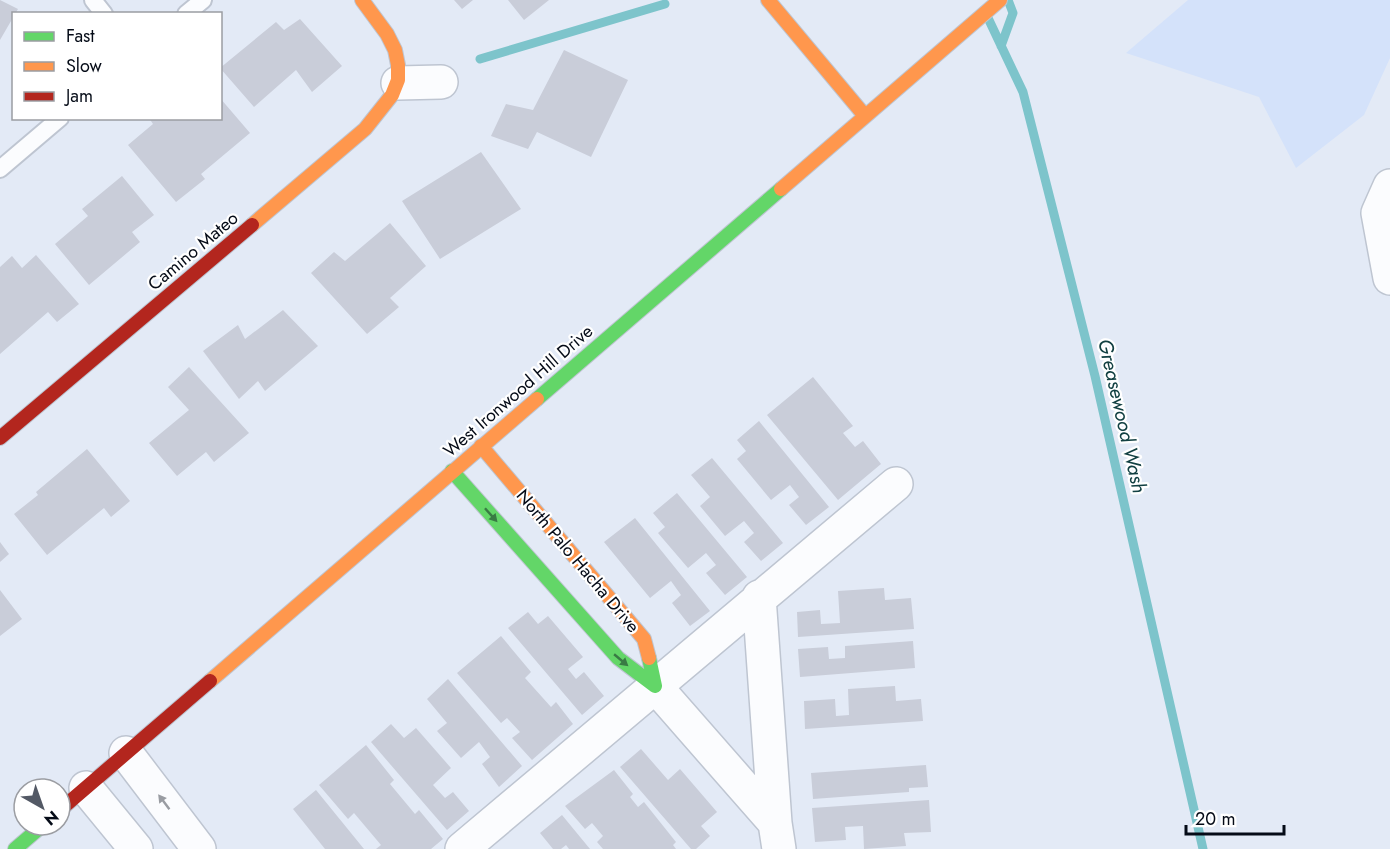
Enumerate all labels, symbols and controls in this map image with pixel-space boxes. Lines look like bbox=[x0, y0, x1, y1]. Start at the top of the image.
legend bbox=[12, 12, 222, 120]
text: Fast bbox=[66, 23, 95, 49]
text: Slow bbox=[66, 53, 103, 79]
text: Jam bbox=[64, 83, 93, 109]
street label: Camino Mateo bbox=[142, 205, 244, 297]
street label: West Ironwood Hill Drive bbox=[438, 319, 598, 463]
water label: Greasewood Wash bbox=[1090, 336, 1154, 496]
street label: North Palo Hacha Drive bbox=[510, 484, 646, 638]
one-way arrow bbox=[484, 507, 497, 522]
one-way arrow bbox=[613, 653, 629, 666]
north arrow bbox=[12, 777, 72, 837]
one-way arrow bbox=[158, 795, 170, 810]
scale bar bbox=[1186, 798, 1284, 836]
text: N bbox=[39, 805, 64, 831]
text: 20 m bbox=[1195, 806, 1235, 832]

